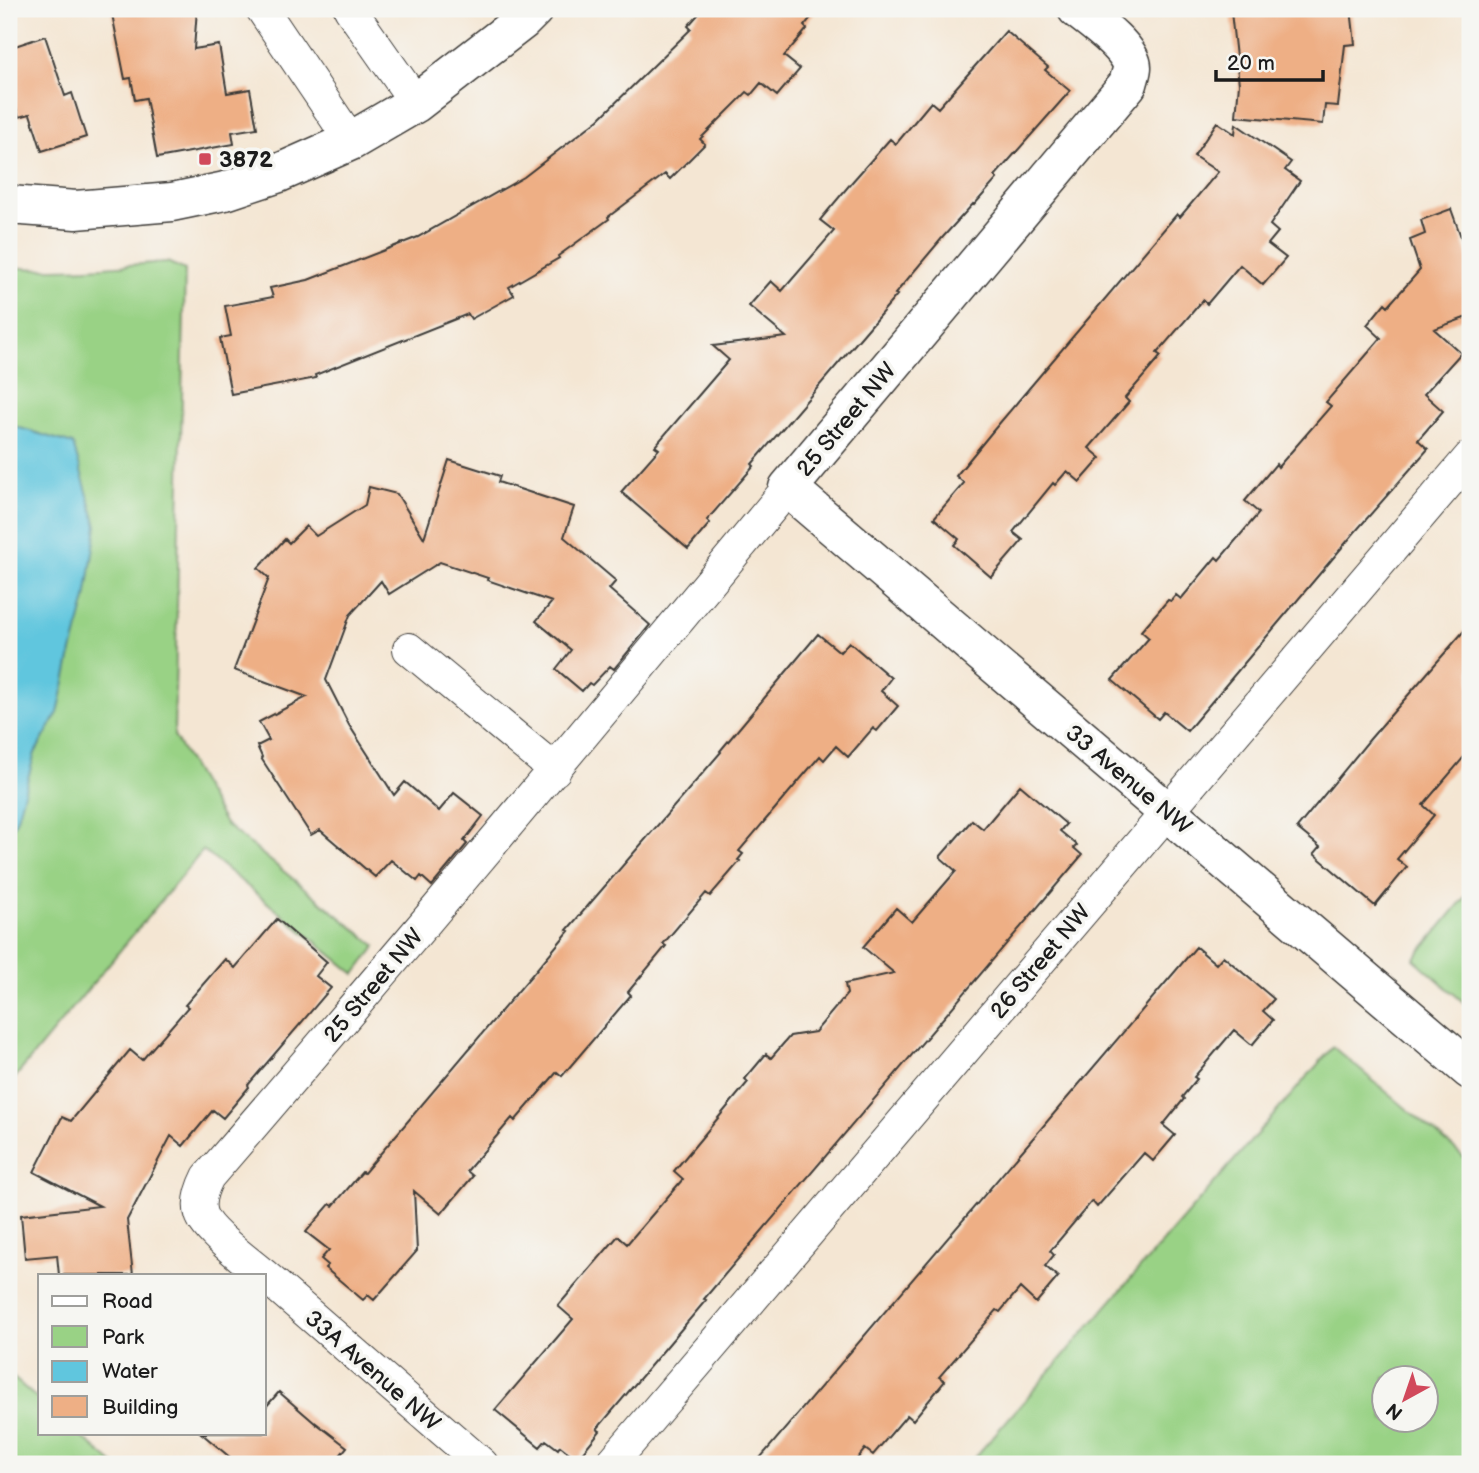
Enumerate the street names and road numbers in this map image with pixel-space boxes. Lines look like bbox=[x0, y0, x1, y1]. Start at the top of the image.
street label: 25 Street NW bbox=[791, 357, 903, 482]
street label: 33 Avenue NW bbox=[1059, 719, 1197, 841]
street label: 26 Street NW bbox=[985, 899, 1097, 1025]
street label: 25 Street NW bbox=[318, 923, 430, 1048]
street label: 33A Avenue NW bbox=[299, 1304, 446, 1437]

